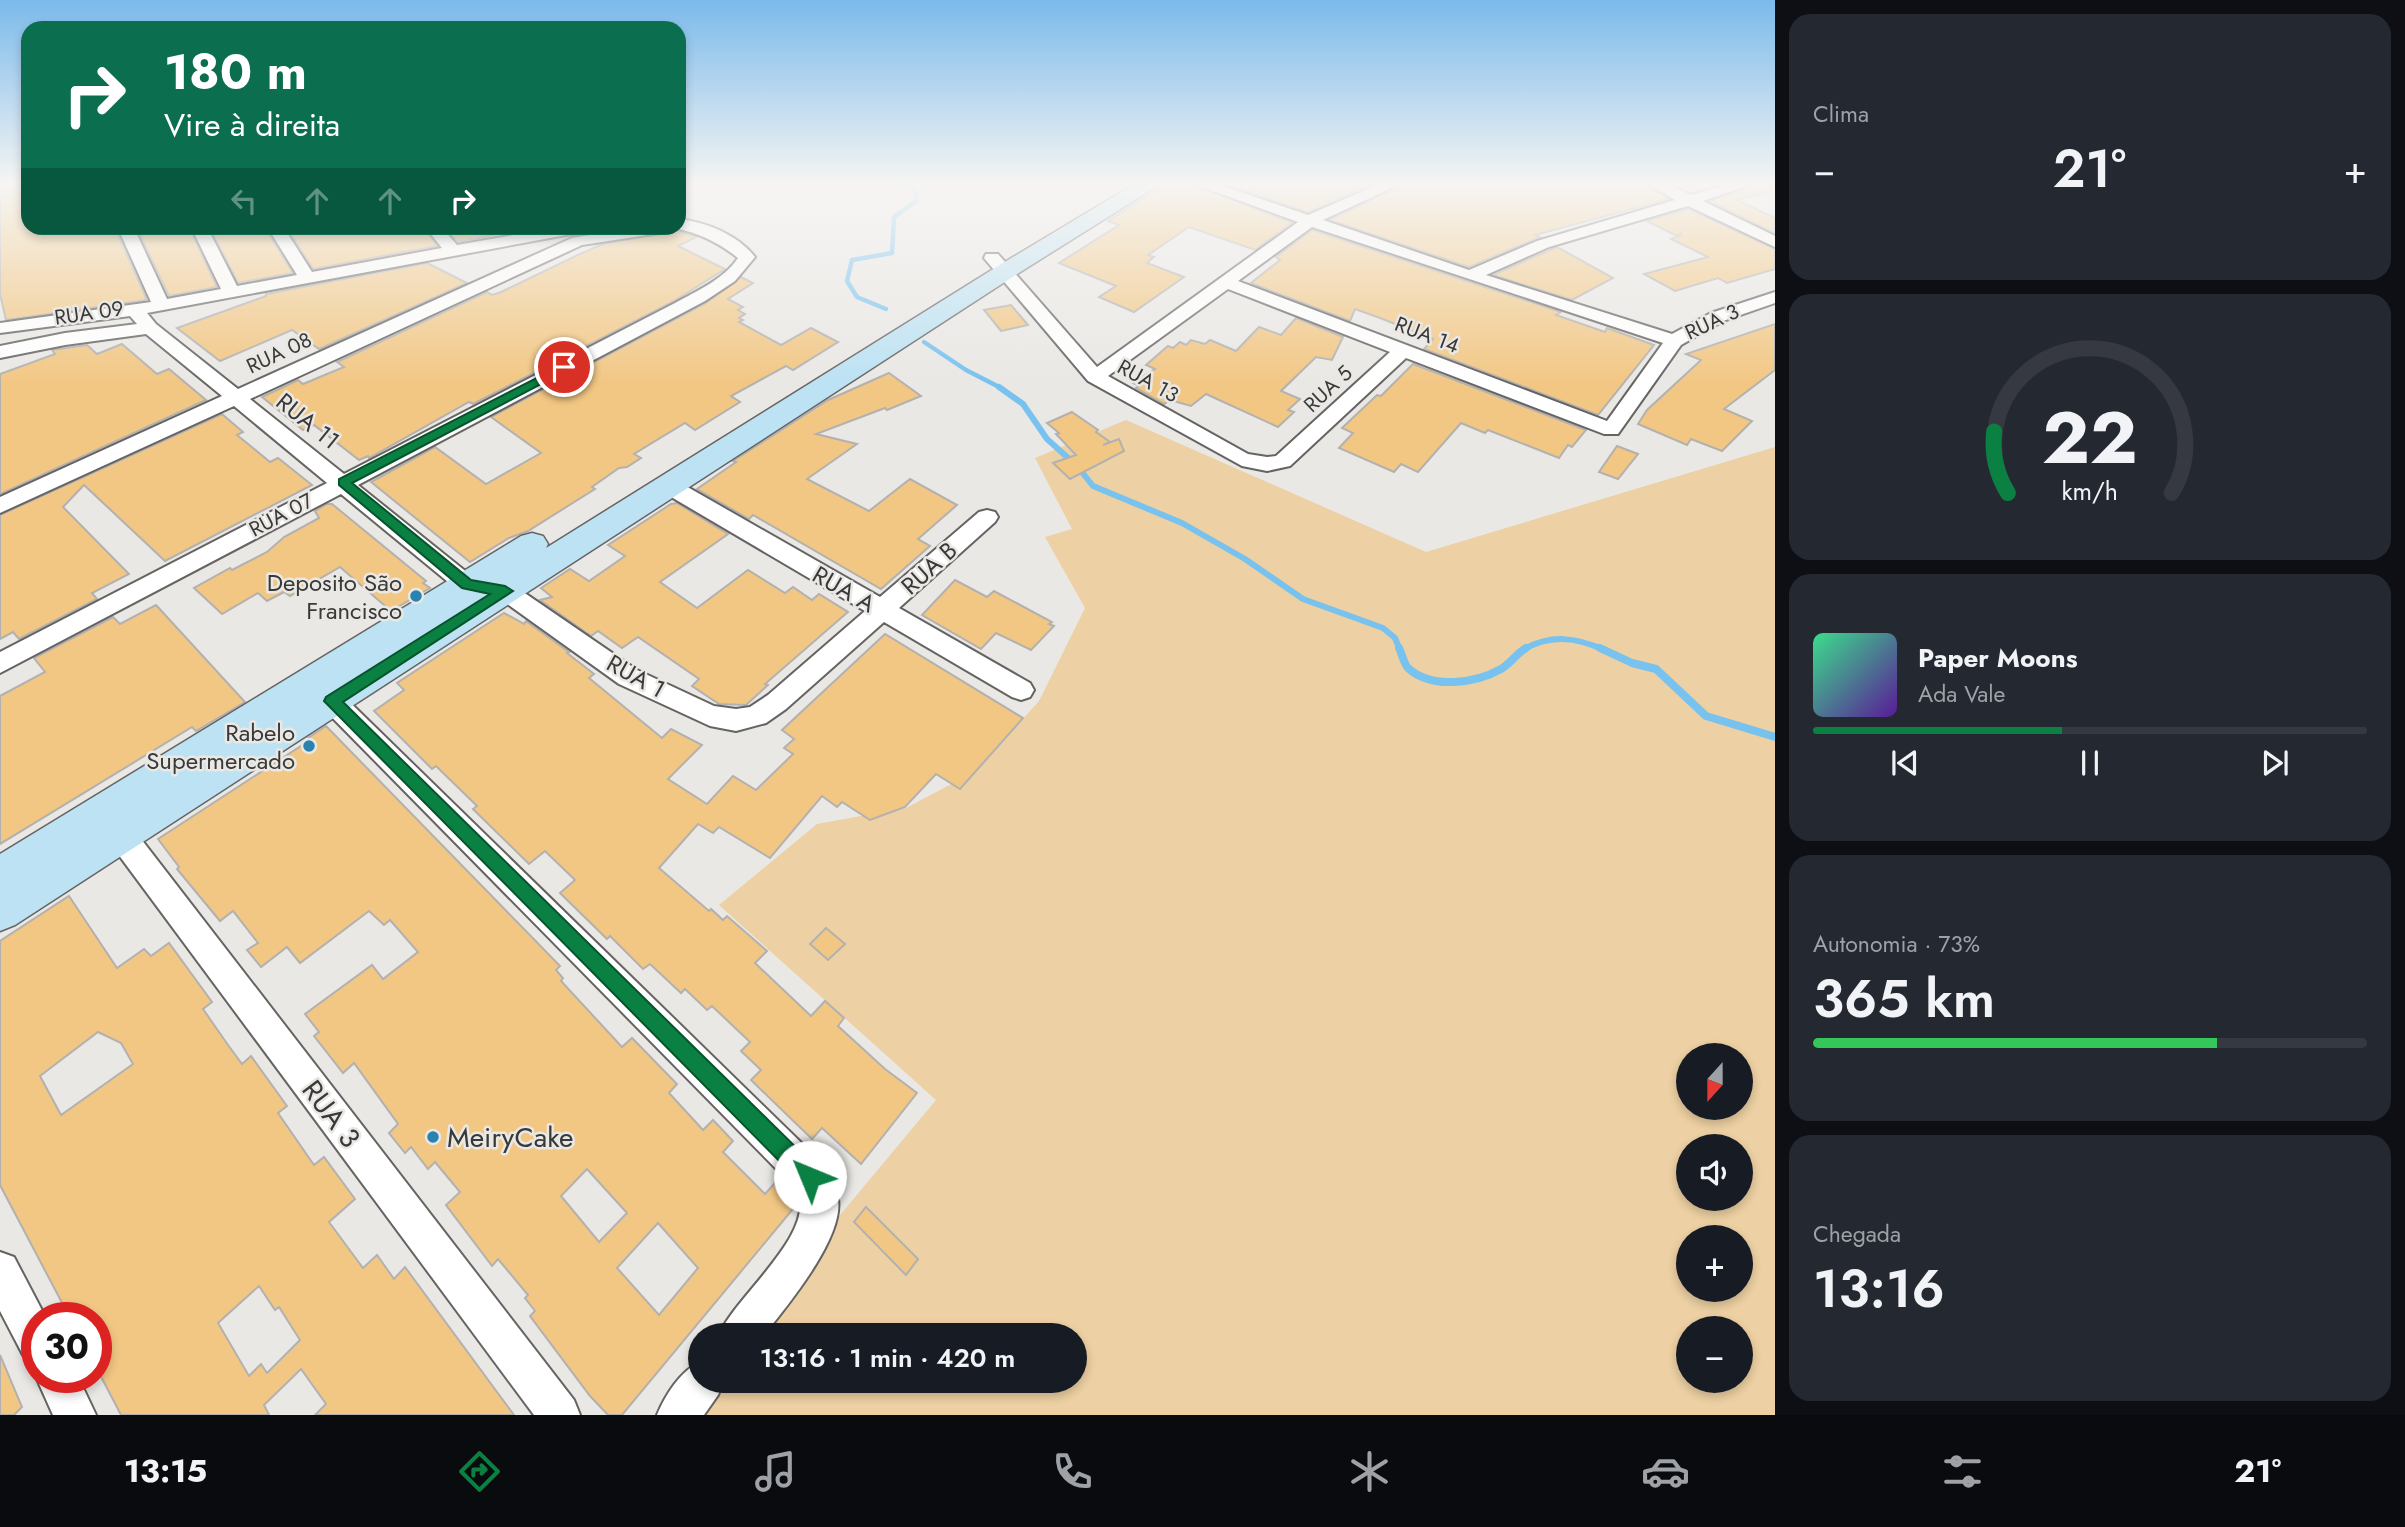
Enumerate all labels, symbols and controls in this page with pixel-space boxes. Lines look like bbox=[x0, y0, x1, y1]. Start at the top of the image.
text: 180 m bbox=[164, 37, 307, 107]
icon: right bbox=[49, 49, 140, 140]
text: Clima bbox=[1813, 97, 1869, 131]
text: Vire à direita bbox=[164, 102, 340, 148]
text: 21° bbox=[2053, 131, 2126, 207]
text: − bbox=[1813, 142, 1835, 197]
text: + bbox=[2344, 142, 2367, 197]
icon: left bbox=[225, 182, 263, 220]
icon: ahead bbox=[298, 182, 336, 220]
icon: ahead bbox=[371, 182, 409, 220]
icon: right bbox=[444, 182, 482, 220]
street label: RUA 09 bbox=[52, 293, 126, 333]
street label: RUA 3 bbox=[1680, 296, 1744, 348]
street label: RUA 14 bbox=[1390, 309, 1464, 361]
street label: RUA 08 bbox=[241, 325, 317, 381]
pin bbox=[534, 337, 594, 397]
icon: arrive bbox=[545, 348, 583, 386]
street label: RUA 13 bbox=[1112, 352, 1184, 410]
street label: RUA 5 bbox=[1297, 359, 1359, 419]
street label: RUA 11 bbox=[269, 384, 347, 458]
text: 22 bbox=[2042, 386, 2138, 491]
text: km/h bbox=[2062, 473, 2118, 509]
street label: RUA 07 bbox=[244, 486, 318, 544]
street label: RUA B bbox=[893, 533, 965, 603]
street label: RUA A bbox=[806, 557, 882, 621]
place label: Deposito São Francisco bbox=[267, 565, 402, 628]
marker: Deposito São Francisco bbox=[408, 588, 424, 604]
text: Paper Moons bbox=[1918, 639, 2078, 677]
street label: RUA 1 bbox=[600, 646, 672, 706]
text: Ada Vale bbox=[1918, 677, 2005, 711]
place label: Rabelo Supermercado bbox=[146, 715, 295, 778]
marker: Rabelo Supermercado bbox=[301, 738, 317, 754]
icon: previous bbox=[1886, 744, 1924, 782]
icon: pause bbox=[2071, 744, 2109, 782]
icon: next bbox=[2256, 744, 2294, 782]
text: Autonomia · 73% bbox=[1813, 927, 1980, 961]
text: 365 km bbox=[1813, 961, 1995, 1037]
north arrow bbox=[1676, 1043, 1754, 1120]
map controls bbox=[1676, 1043, 1753, 1393]
street label: RUA 3 bbox=[292, 1072, 370, 1156]
place label: MeiryCake bbox=[447, 1117, 574, 1158]
marker: MeiryCake bbox=[425, 1129, 441, 1145]
button: sound bbox=[1676, 1134, 1753, 1211]
position arrow bbox=[773, 1140, 847, 1214]
text: Chegada bbox=[1813, 1217, 1901, 1251]
button: + bbox=[1676, 1225, 1753, 1302]
text: 13:16 bbox=[1813, 1251, 1945, 1327]
speed limit sign: 30 bbox=[21, 1302, 112, 1393]
button: − bbox=[1676, 1316, 1753, 1393]
text: 13:16 · 1 min · 420 m bbox=[760, 1339, 1015, 1377]
icon: directions bbox=[455, 1447, 504, 1496]
icon: music bbox=[751, 1447, 800, 1496]
icon: phone bbox=[1048, 1447, 1097, 1496]
icon: climate bbox=[1345, 1447, 1394, 1496]
icon: car bbox=[1641, 1447, 1690, 1496]
icon: filters bbox=[1938, 1447, 1987, 1496]
text: 13:15 bbox=[124, 1448, 207, 1494]
text: 21° bbox=[2234, 1448, 2281, 1494]

